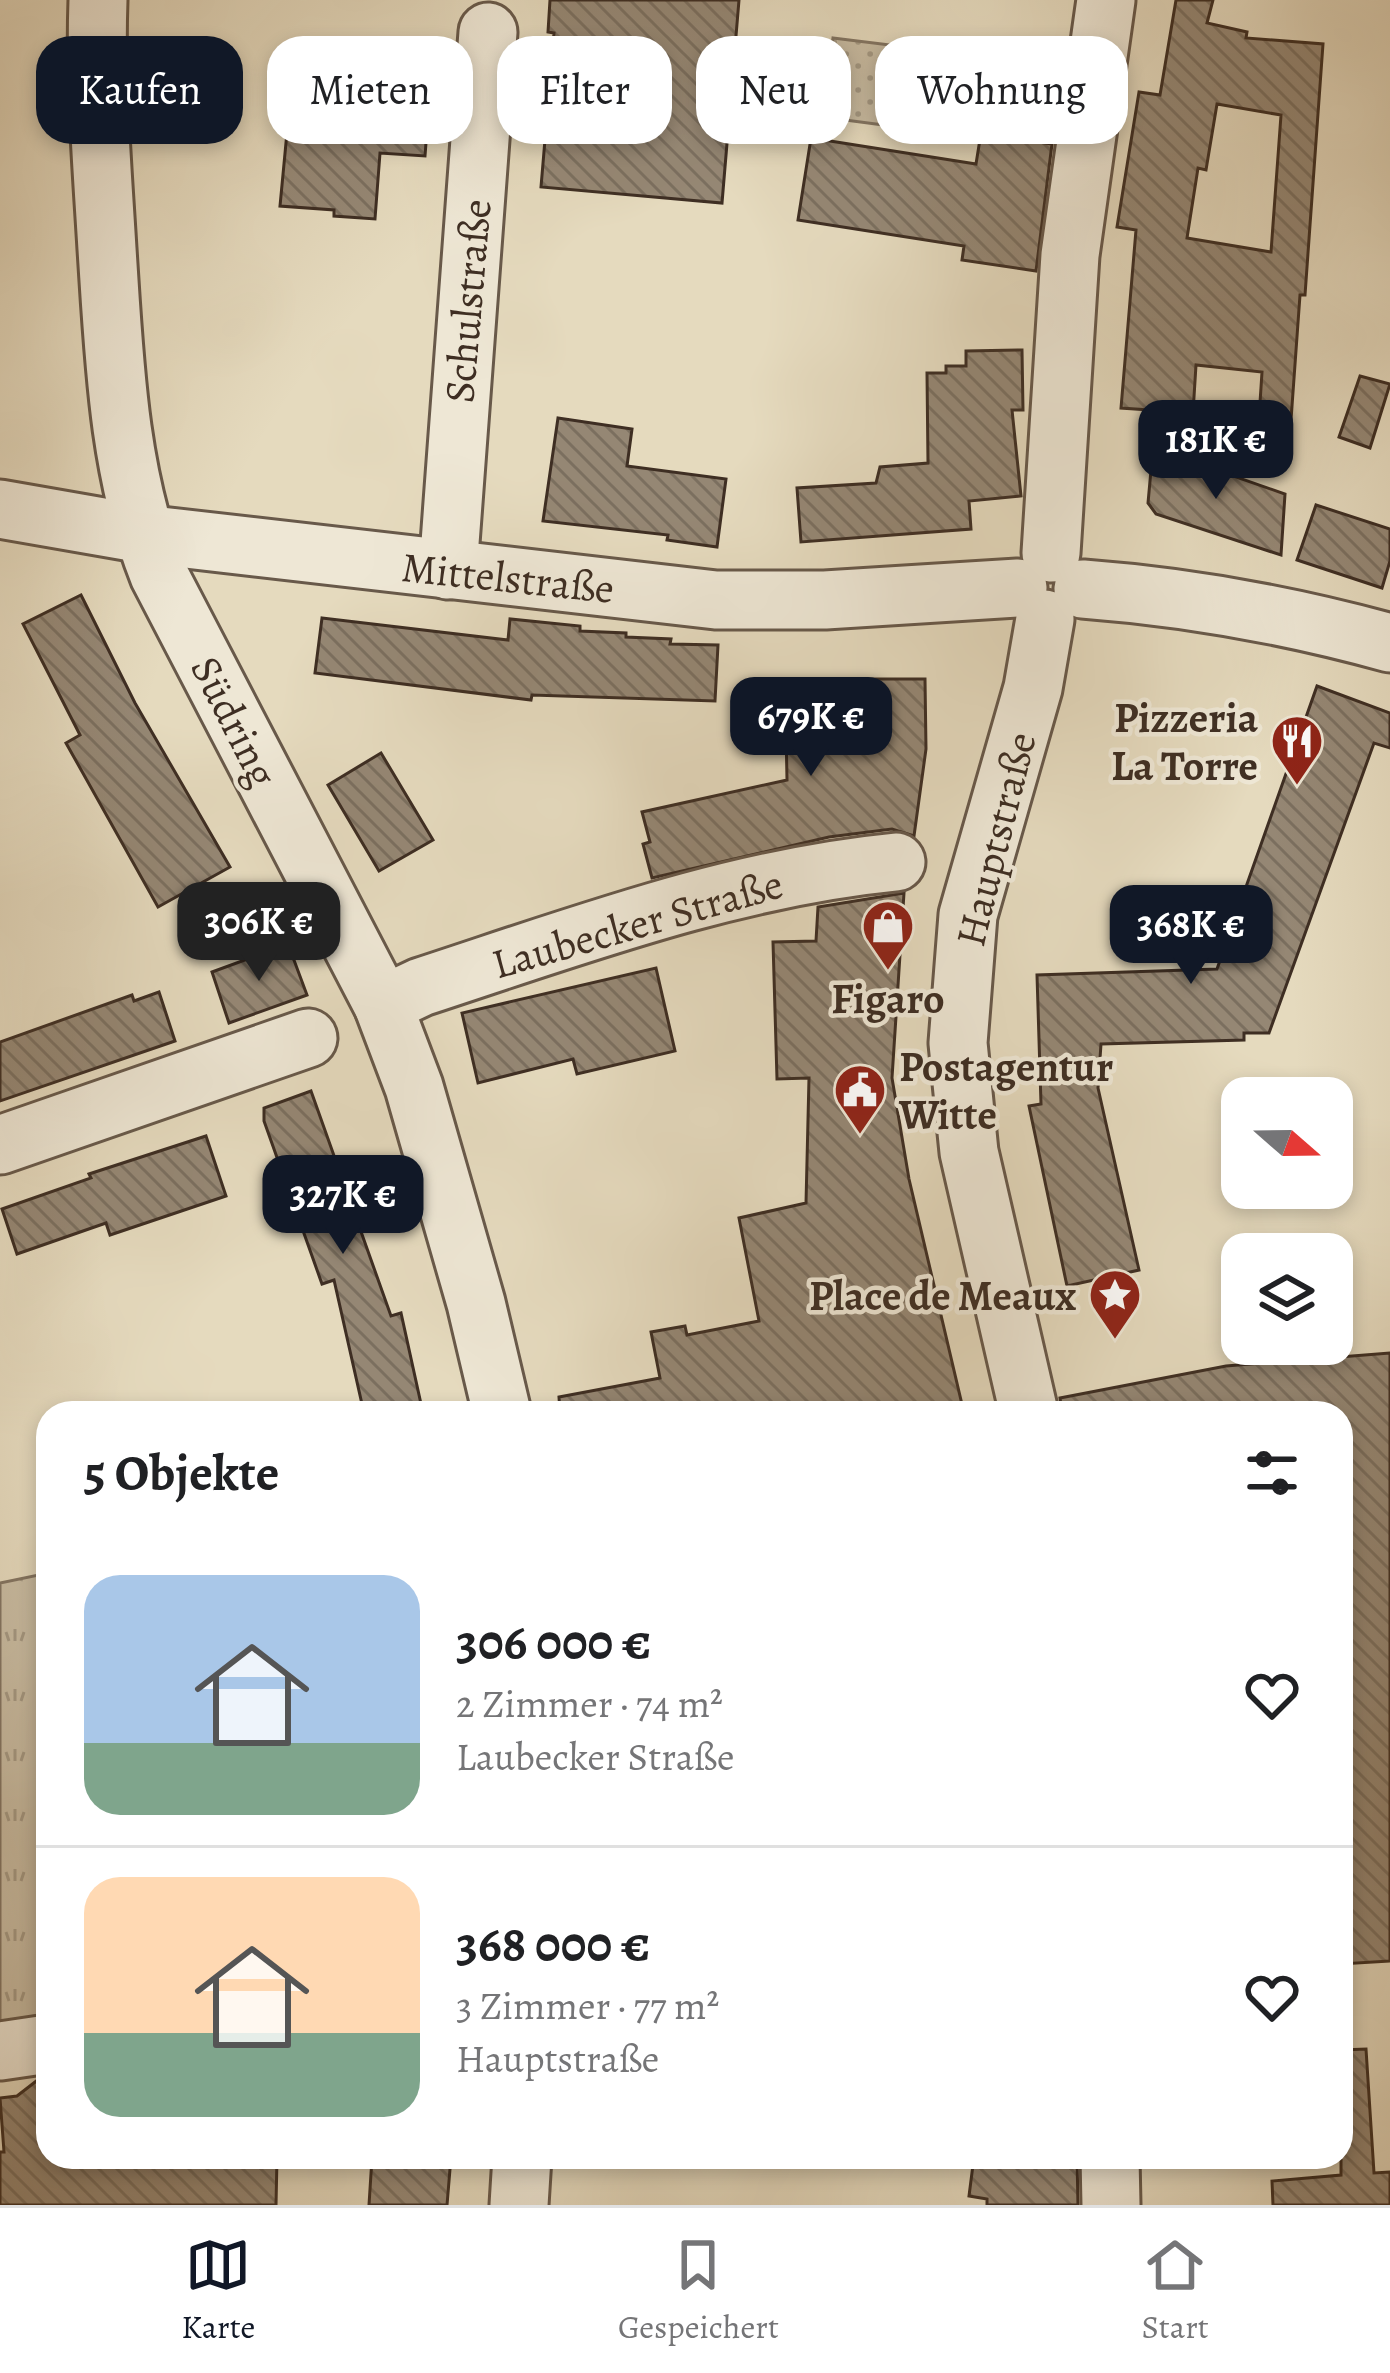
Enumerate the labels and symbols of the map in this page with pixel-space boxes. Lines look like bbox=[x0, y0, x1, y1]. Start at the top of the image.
street label: Schulstraße bbox=[430, 197, 505, 405]
pin: 181K € bbox=[1118, 400, 1314, 502]
street label: Mittelstraße bbox=[399, 538, 617, 617]
street label: Südring bbox=[177, 646, 292, 796]
pin: 679K € bbox=[713, 677, 909, 779]
place label: Pizzeria La Torre bbox=[1111, 689, 1259, 794]
restaurant icon: Pizzeria La Torre bbox=[1269, 713, 1325, 787]
street label: Hauptstraße bbox=[941, 726, 1050, 952]
street label: Laubecker Straße bbox=[485, 855, 789, 992]
pin: 306K € bbox=[161, 882, 357, 984]
pin: 368K € bbox=[1093, 885, 1289, 987]
shop icon: Figaro bbox=[860, 898, 916, 972]
place label: Figaro bbox=[831, 970, 945, 1027]
place label: Postagentur Witte bbox=[898, 1038, 1113, 1143]
public building icon: Postagentur Witte bbox=[832, 1062, 888, 1136]
north arrow bbox=[1221, 1077, 1353, 1209]
pin: 327K € bbox=[245, 1155, 441, 1257]
place label: Place de Meaux bbox=[809, 1267, 1076, 1324]
place icon: Place de Meaux bbox=[1087, 1267, 1143, 1341]

